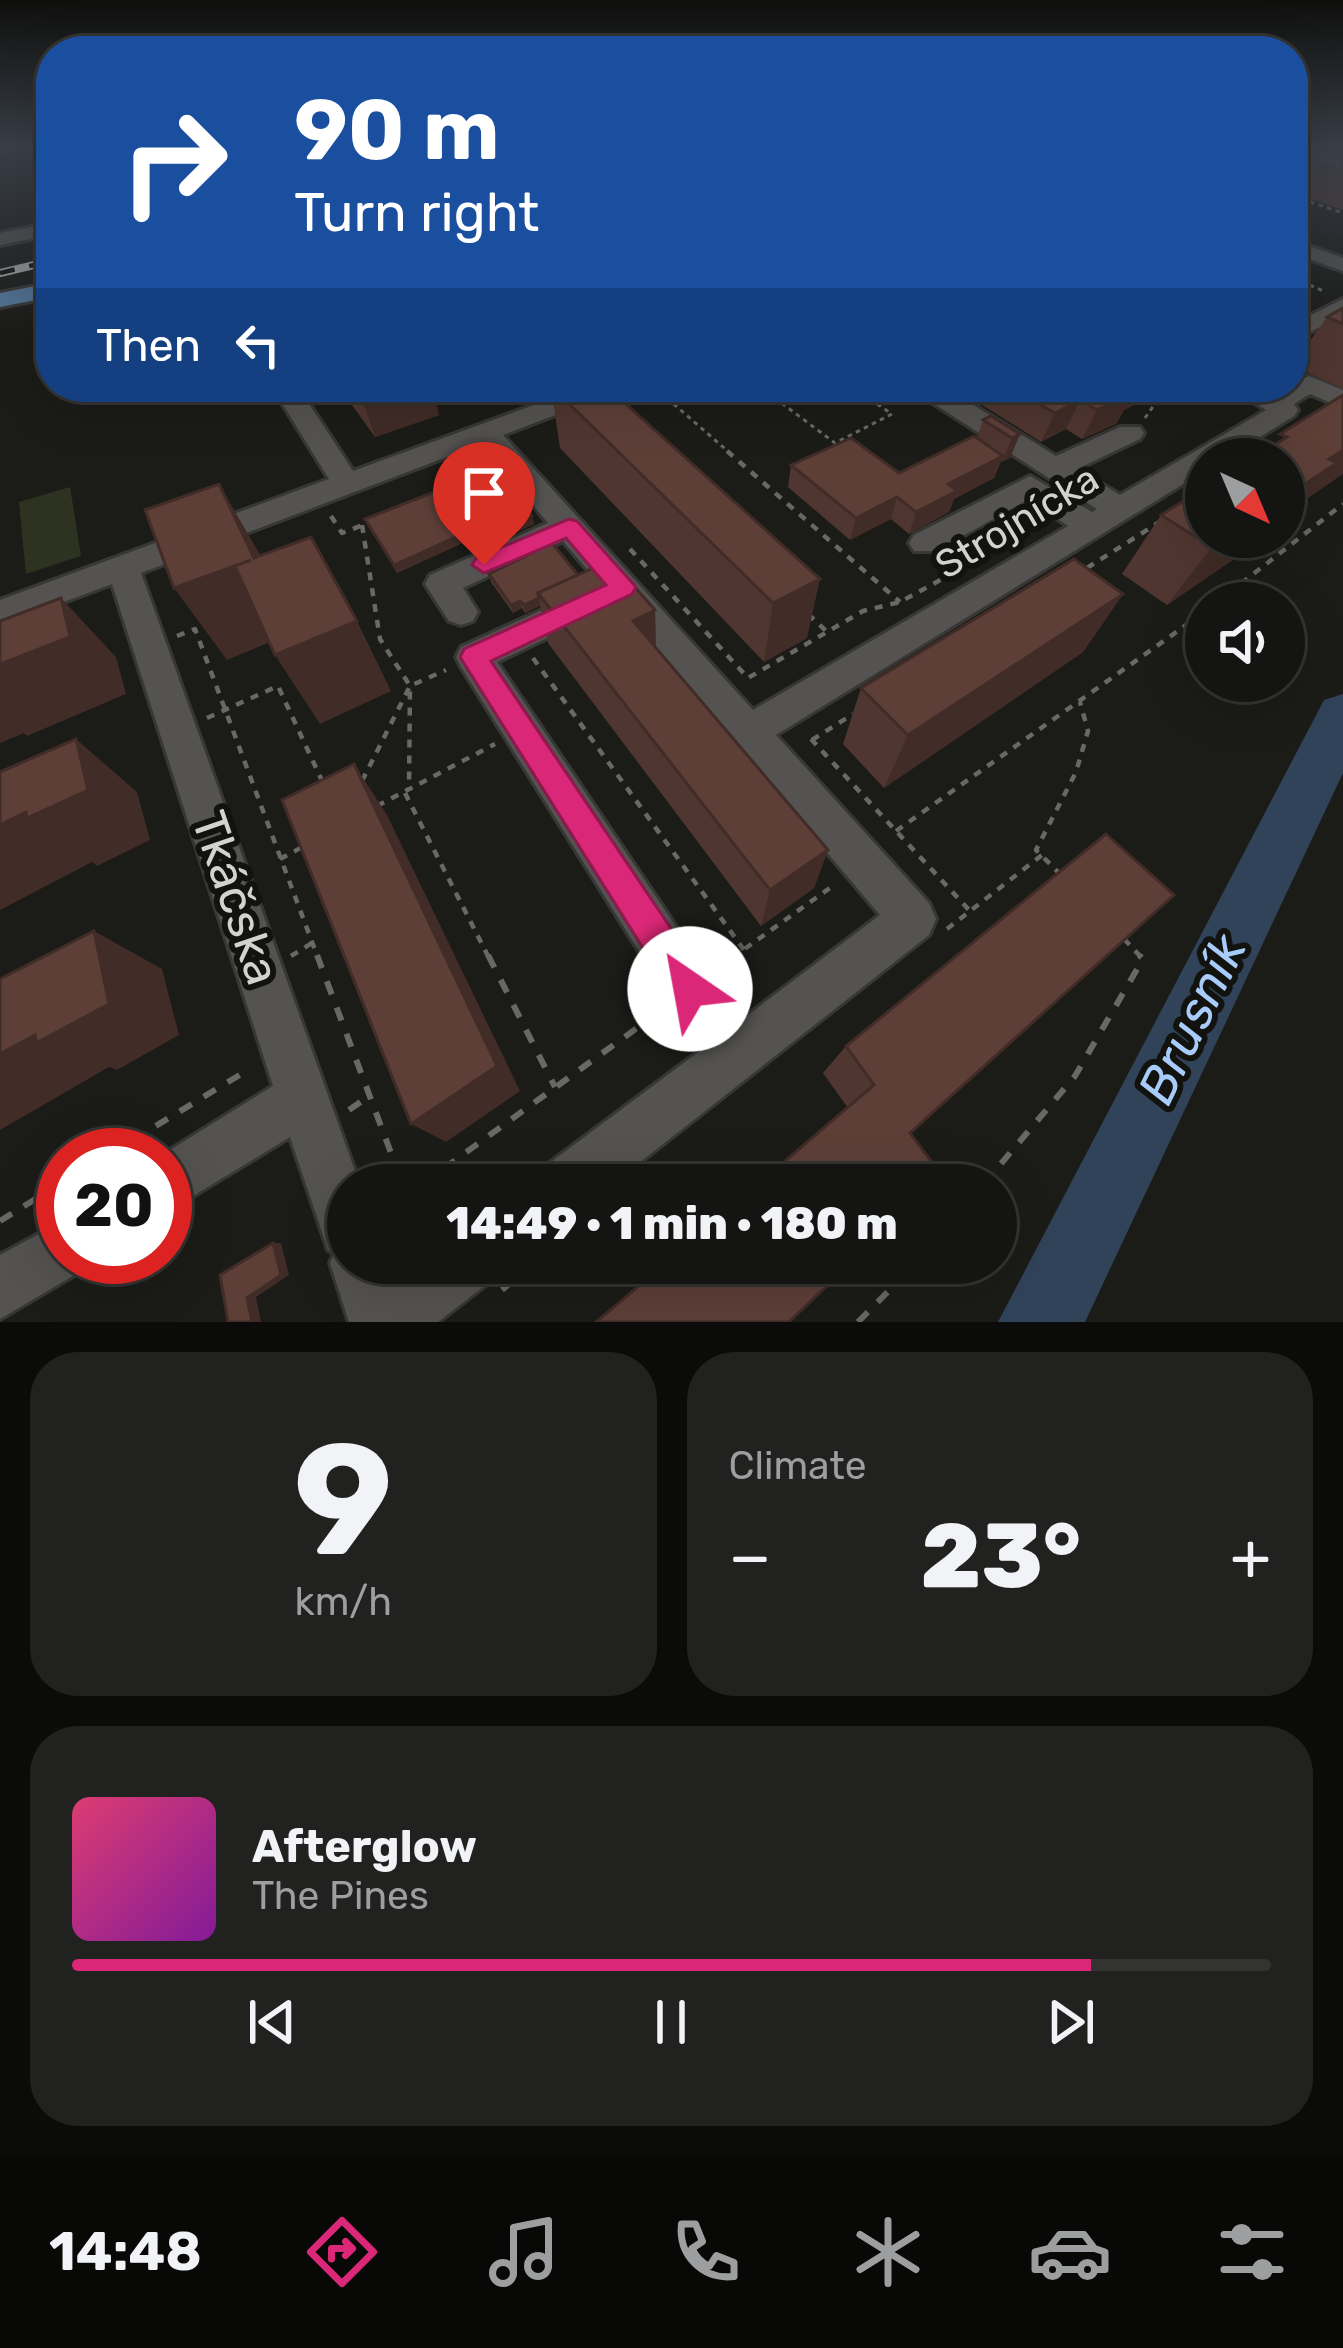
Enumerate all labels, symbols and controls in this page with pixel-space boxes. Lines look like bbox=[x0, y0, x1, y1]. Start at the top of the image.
text: 90 m bbox=[294, 80, 500, 180]
icon: right bbox=[96, 84, 252, 240]
text: Turn right bbox=[294, 181, 539, 245]
icon: left bbox=[225, 312, 291, 378]
text: Then bbox=[96, 319, 201, 372]
north arrow bbox=[1185, 438, 1305, 558]
map controls bbox=[1185, 438, 1305, 702]
pin bbox=[433, 442, 535, 565]
street label: Strojnícka bbox=[927, 455, 1107, 589]
icon: arrive bbox=[451, 460, 517, 526]
button: sound bbox=[1185, 582, 1305, 702]
street label: Tkáčska bbox=[180, 804, 292, 992]
water label: Brusník bbox=[1125, 924, 1259, 1113]
position arrow bbox=[627, 926, 753, 1052]
speed limit sign: 20 bbox=[36, 1128, 192, 1284]
text: 14:49 · 1 min · 180 m bbox=[446, 1197, 898, 1250]
text: 9 bbox=[293, 1408, 393, 1593]
text: Climate bbox=[729, 1443, 867, 1489]
text: 23° bbox=[920, 1503, 1081, 1610]
text: − bbox=[729, 1517, 771, 1596]
text: + bbox=[1230, 1517, 1271, 1596]
text: km/h bbox=[295, 1579, 392, 1625]
text: Afterglow bbox=[252, 1820, 477, 1873]
text: The Pines bbox=[252, 1873, 429, 1919]
icon: previous bbox=[239, 1989, 305, 2055]
icon: pause bbox=[638, 1989, 704, 2055]
icon: next bbox=[1038, 1989, 1104, 2055]
icon: directions bbox=[300, 2210, 384, 2294]
icon: music bbox=[482, 2210, 566, 2294]
icon: phone bbox=[664, 2210, 748, 2294]
icon: climate bbox=[846, 2210, 930, 2294]
icon: car bbox=[1028, 2210, 1112, 2294]
icon: filters bbox=[1210, 2210, 1294, 2294]
text: 14:48 bbox=[49, 2220, 202, 2284]

